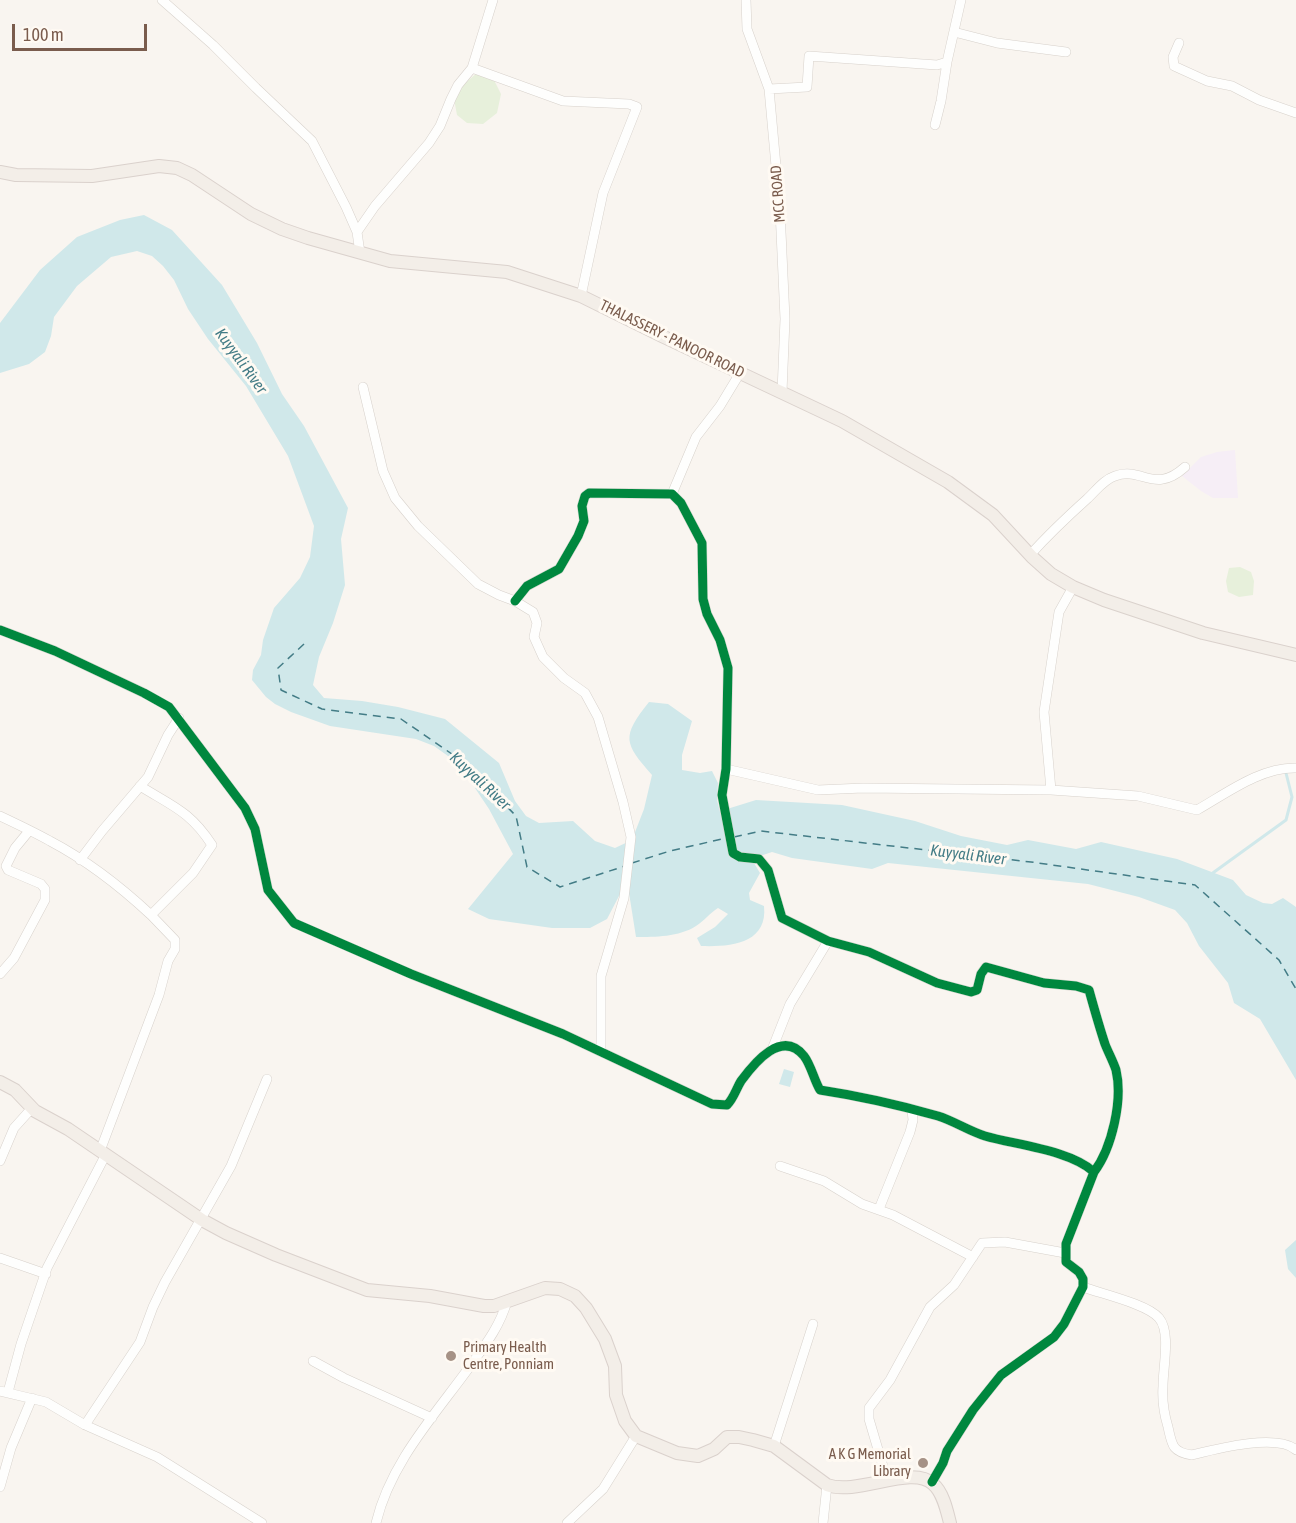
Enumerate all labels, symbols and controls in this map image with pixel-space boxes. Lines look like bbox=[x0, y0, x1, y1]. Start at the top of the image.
scale bar bbox=[15, 12, 150, 50]
text: 100 m bbox=[23, 24, 64, 45]
street label: MCC ROAD bbox=[767, 165, 789, 223]
street label: THALASSERY - PANOOR ROAD bbox=[597, 296, 747, 382]
water label: Kuyyali River bbox=[211, 325, 271, 397]
water label: Kuyyali River bbox=[446, 748, 514, 814]
water label: Kuyyali River bbox=[929, 841, 1007, 869]
place label: Primary Health Centre, Ponniam bbox=[463, 1338, 554, 1373]
marker: Primary Health Centre, Ponniam bbox=[444, 1349, 458, 1363]
place label: A K G Memorial Library bbox=[829, 1445, 911, 1480]
marker: A K G Memorial Library bbox=[916, 1456, 930, 1470]

